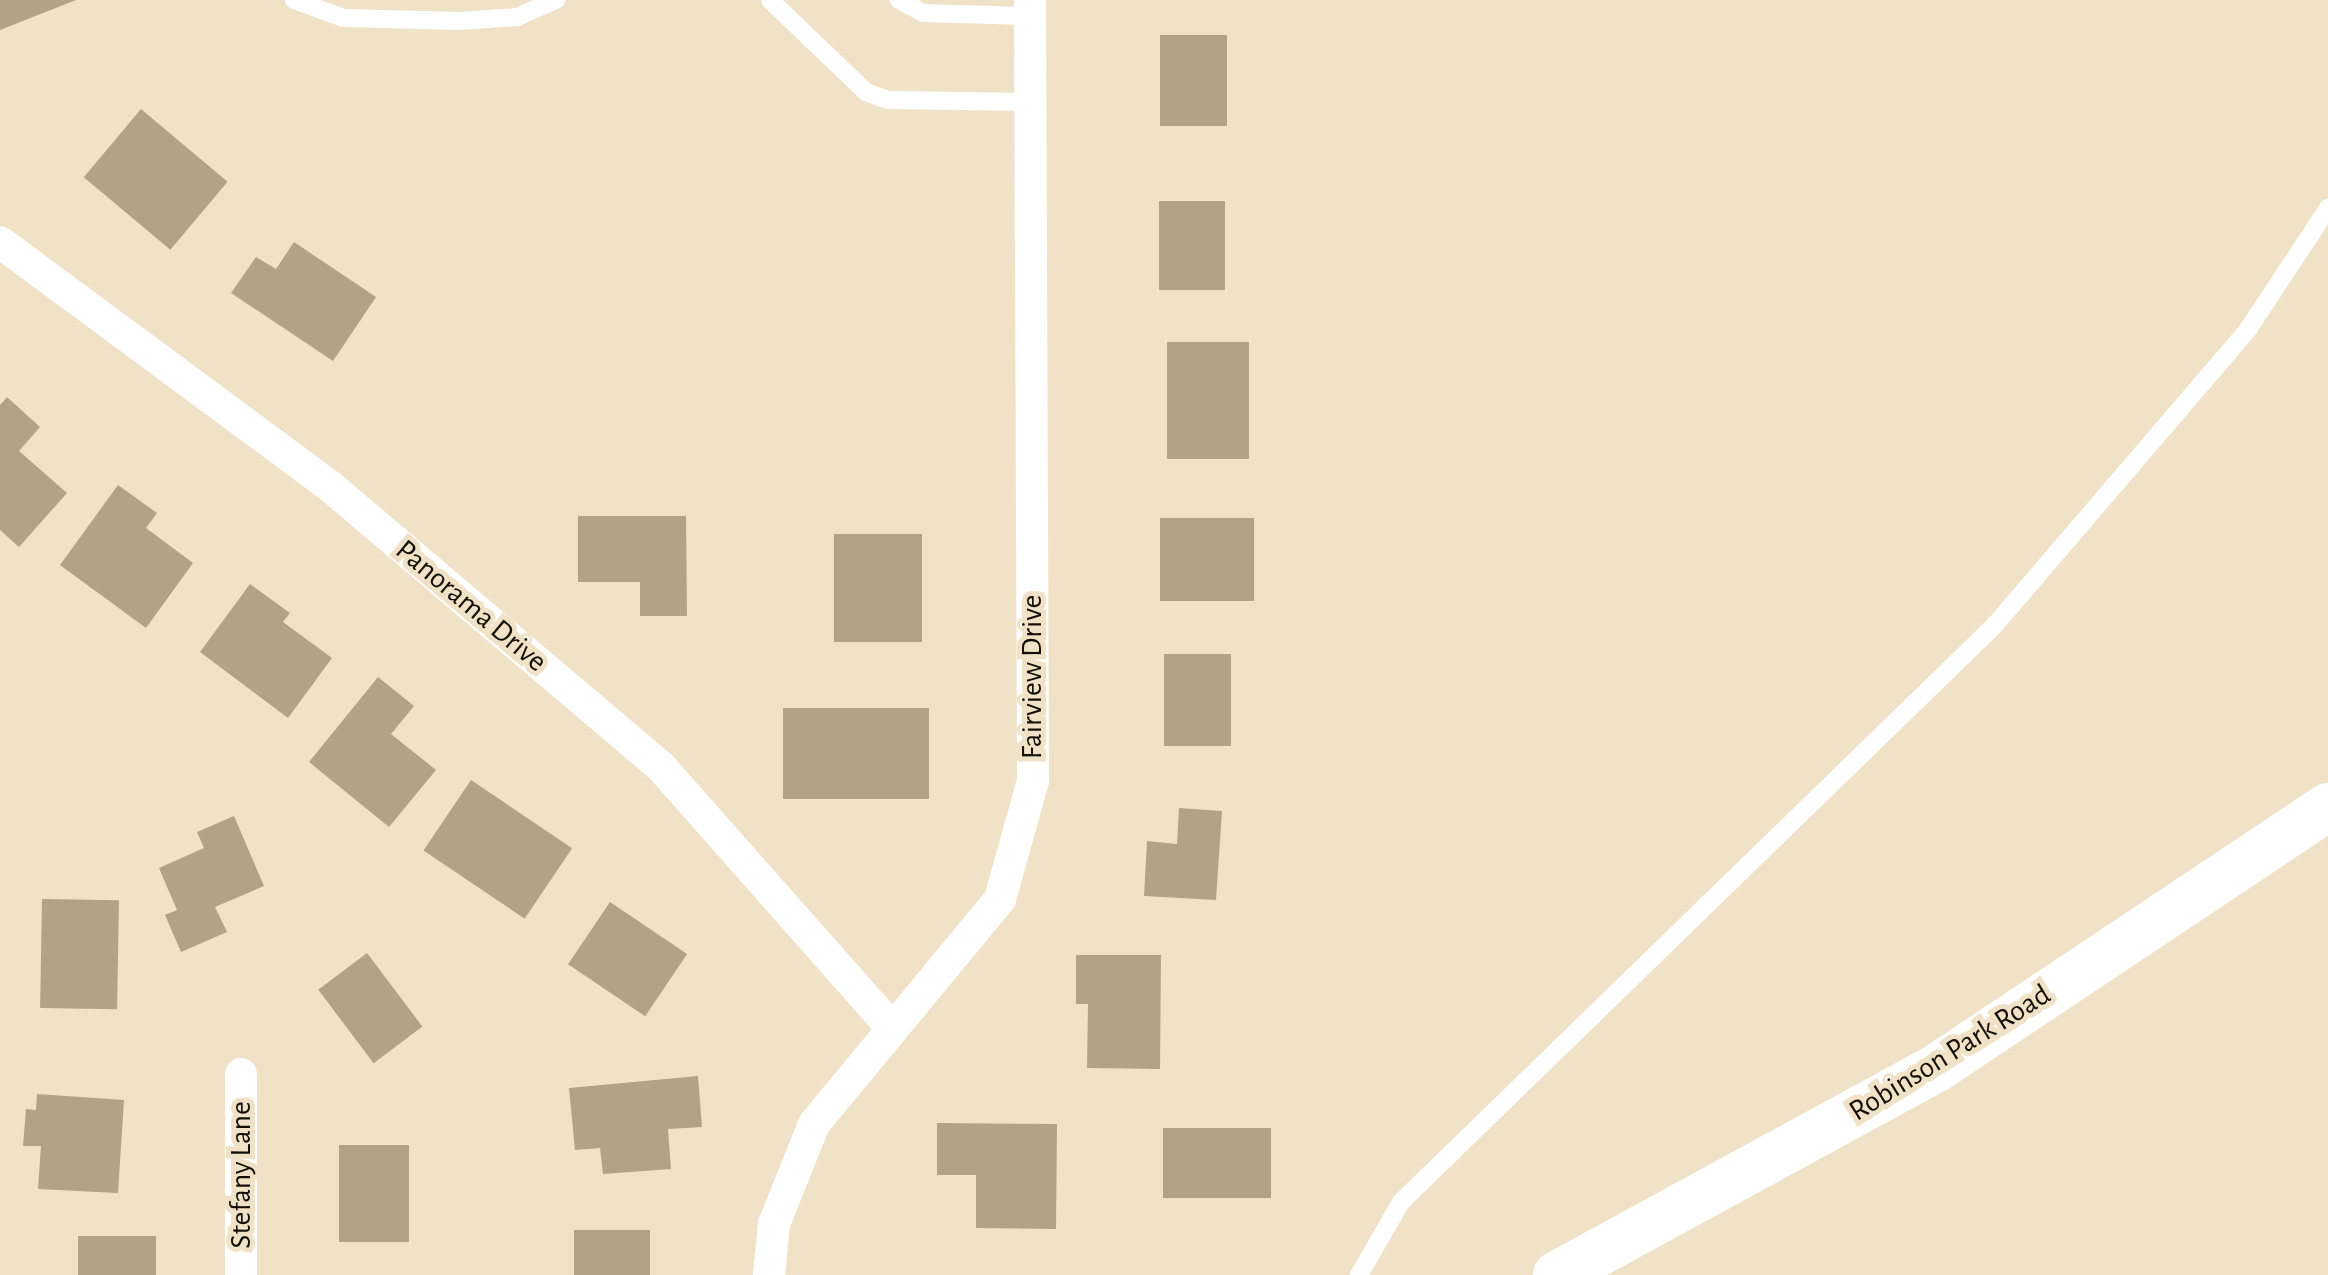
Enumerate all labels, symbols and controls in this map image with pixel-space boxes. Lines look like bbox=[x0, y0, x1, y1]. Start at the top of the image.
street label: Panorama Drive bbox=[388, 532, 554, 680]
street label: Fairview Drive bbox=[1014, 595, 1050, 759]
street label: Robinson Park Road bbox=[1843, 977, 2057, 1129]
street label: Stefany Lane bbox=[223, 1101, 259, 1249]

